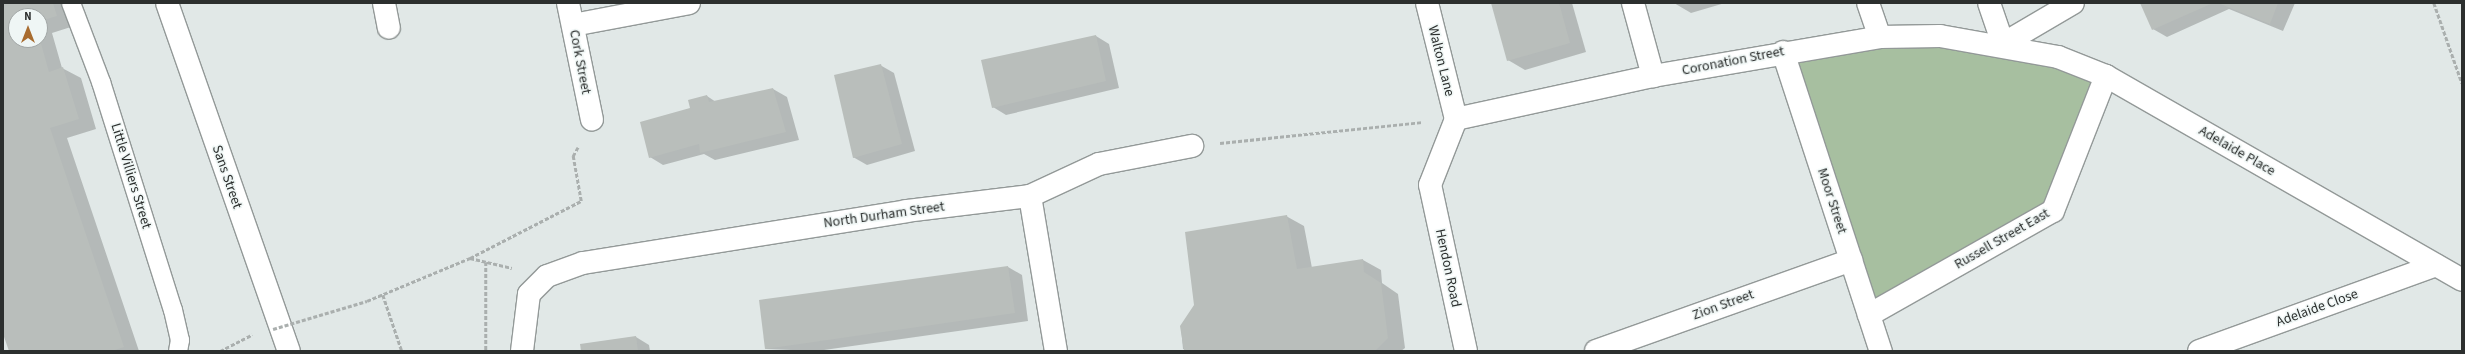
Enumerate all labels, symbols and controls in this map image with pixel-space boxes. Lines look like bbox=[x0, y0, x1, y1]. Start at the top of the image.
north arrow bbox=[8, 8, 48, 48]
text: N bbox=[24, 9, 32, 24]
street label: Walton Lane bbox=[1424, 24, 1458, 98]
street label: Cork Street bbox=[566, 28, 594, 96]
street label: Coronation Street bbox=[1680, 43, 1786, 79]
street label: Little Villiers Street bbox=[107, 121, 155, 231]
street label: Adelaide Place bbox=[2196, 122, 2278, 180]
street label: Sans Street bbox=[208, 143, 246, 211]
street label: Moor Street bbox=[1813, 166, 1851, 236]
street label: North Durham Street bbox=[822, 198, 946, 232]
street label: Russell Street East bbox=[1952, 205, 2052, 273]
street label: Hendon Road bbox=[1432, 227, 1464, 309]
street label: Adelaide Close bbox=[2274, 285, 2360, 331]
street label: Zion Street bbox=[1690, 286, 1756, 324]

